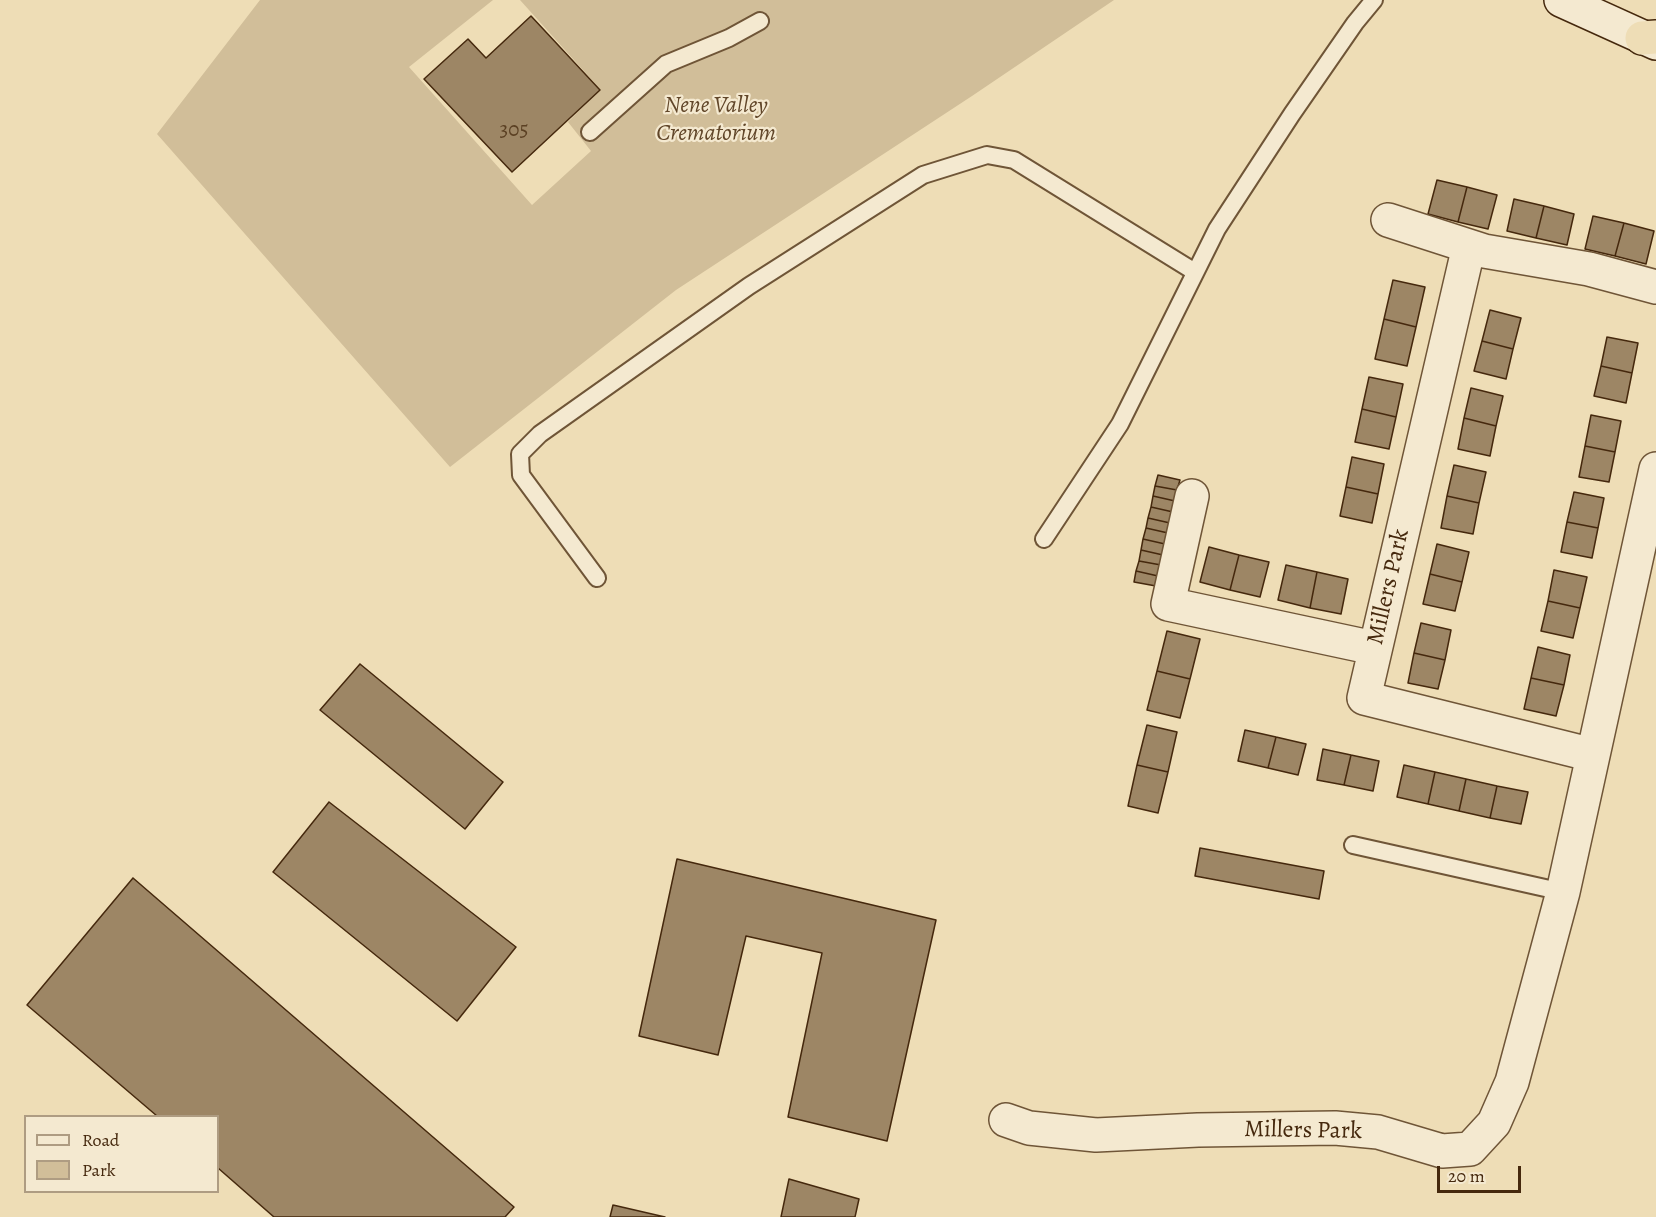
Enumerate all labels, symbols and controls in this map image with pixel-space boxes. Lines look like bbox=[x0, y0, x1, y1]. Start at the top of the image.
park label: Nene Valley Crematorium bbox=[656, 92, 776, 148]
house number: 305 bbox=[500, 118, 528, 144]
street label: Millers Park bbox=[1362, 526, 1416, 648]
legend bbox=[24, 1115, 219, 1193]
street label: Millers Park bbox=[1244, 1116, 1362, 1146]
text: Road bbox=[82, 1128, 119, 1152]
scale bar bbox=[1440, 1154, 1524, 1192]
text: Park bbox=[82, 1158, 116, 1182]
text: 20 m bbox=[1448, 1164, 1485, 1188]

